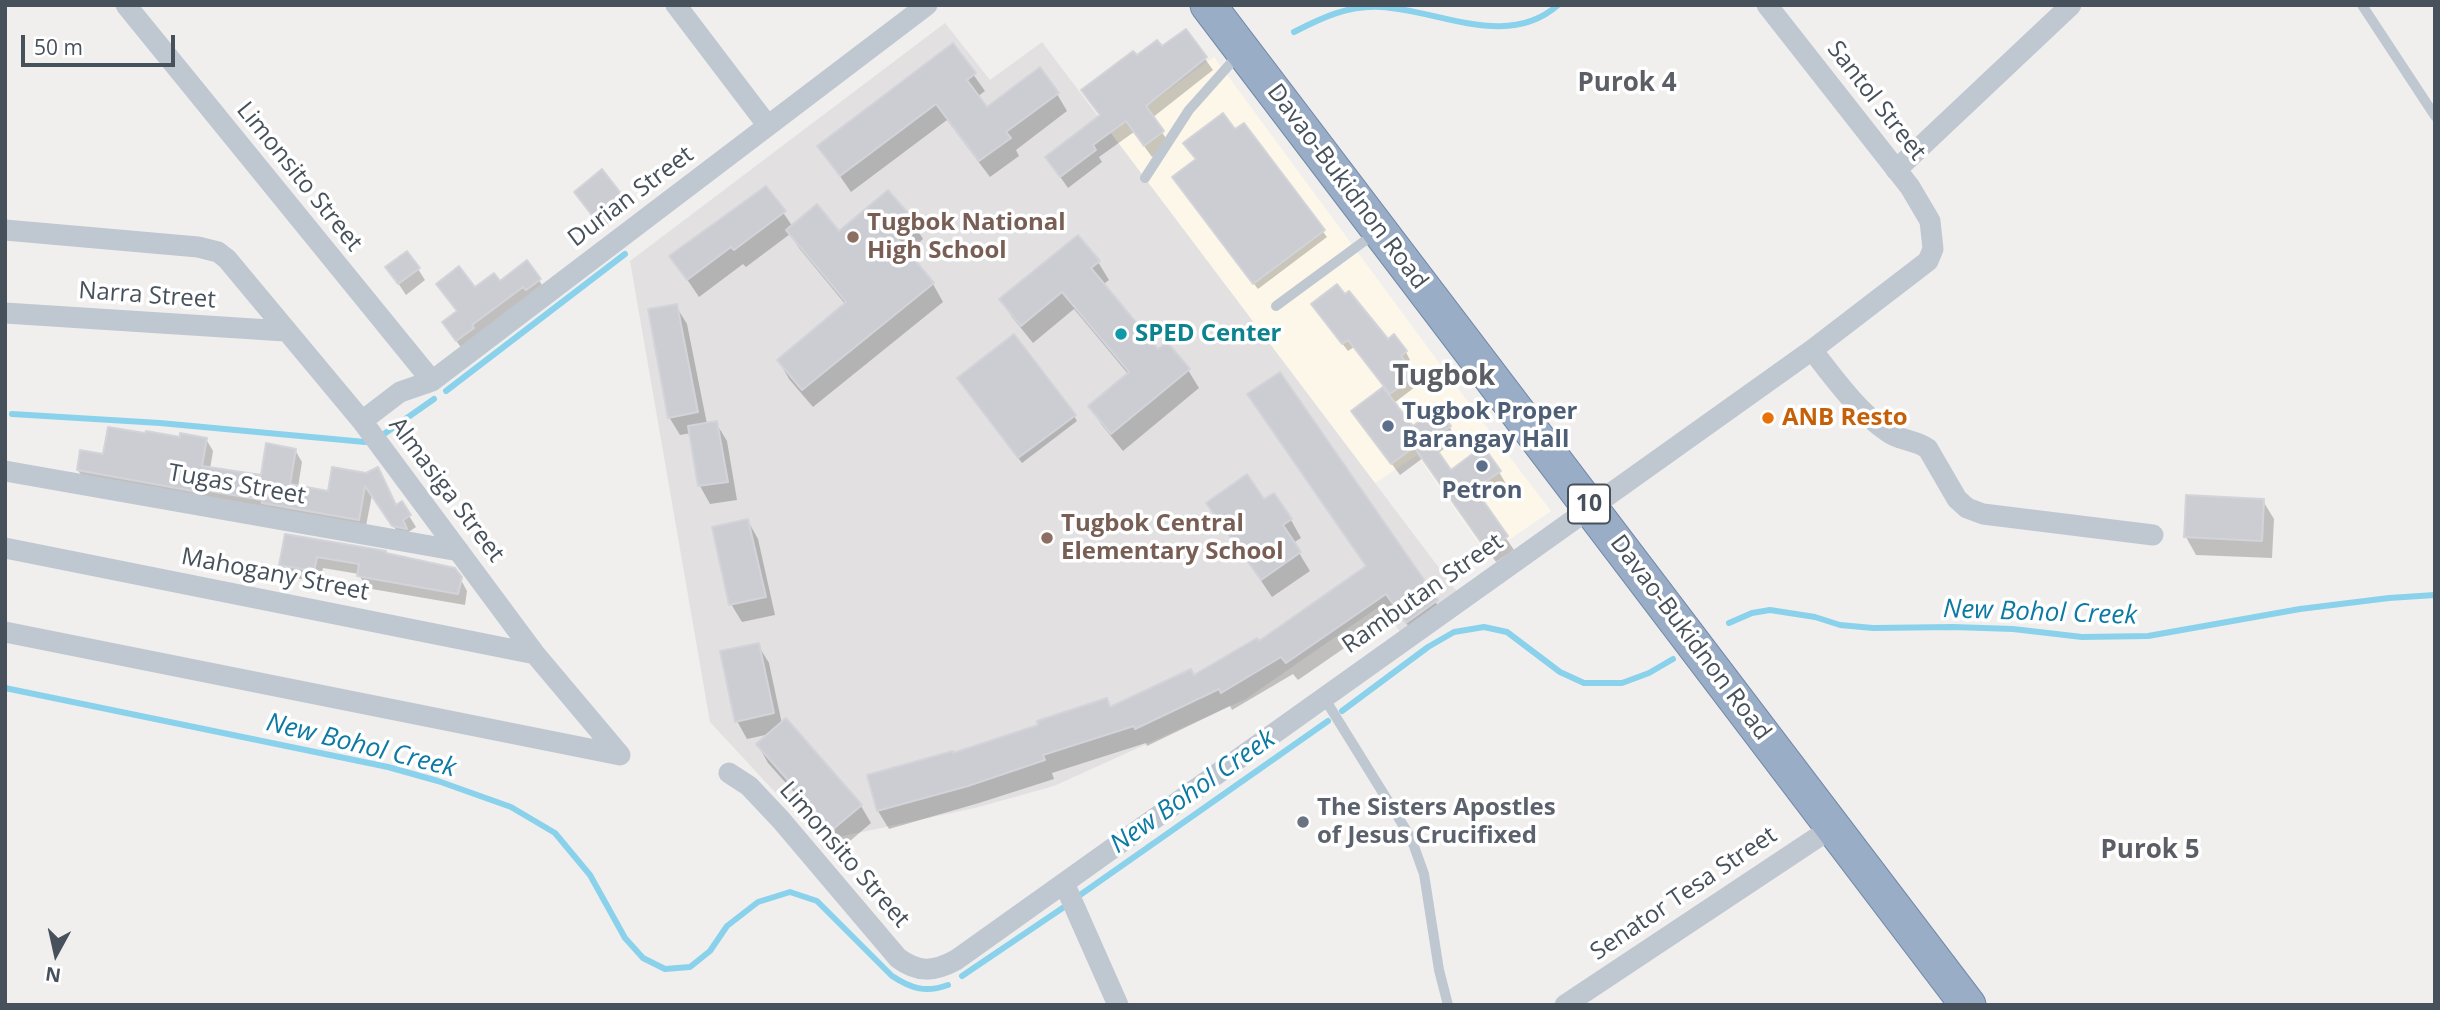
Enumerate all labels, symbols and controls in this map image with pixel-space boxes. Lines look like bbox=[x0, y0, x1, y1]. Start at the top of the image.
scale bar bbox=[24, 21, 178, 65]
text: 50 m bbox=[34, 33, 83, 61]
street label: Santol Street bbox=[1820, 36, 1932, 166]
district label: Purok 4 bbox=[1577, 68, 1677, 100]
street label: Davao-Bukidnon Road bbox=[1261, 79, 1433, 295]
street label: Limonsito Street bbox=[230, 97, 368, 257]
street label: Durian Street bbox=[563, 141, 699, 253]
place label: Tugbok National High School bbox=[867, 209, 1066, 265]
marker: Tugbok National High School bbox=[845, 229, 861, 245]
street label: Narra Street bbox=[77, 277, 217, 315]
place label: SPED Center bbox=[1135, 320, 1281, 348]
marker: SPED Center bbox=[1113, 326, 1129, 342]
district label: Tugbok bbox=[1393, 360, 1495, 394]
place label: Tugbok Proper Barangay Hall bbox=[1402, 398, 1577, 454]
place label: ANB Resto bbox=[1782, 404, 1908, 432]
marker: ANB Resto bbox=[1760, 410, 1776, 426]
street label: Almasiga Street bbox=[382, 412, 510, 568]
marker: Tugbok Proper Barangay Hall bbox=[1380, 418, 1396, 434]
marker: Petron bbox=[1474, 458, 1490, 474]
street label: Tugas Street bbox=[166, 459, 308, 511]
place label: Petron bbox=[1441, 477, 1523, 505]
road number: 10 bbox=[1568, 484, 1610, 524]
place label: Tugbok Central Elementary School bbox=[1061, 510, 1284, 566]
street label: Rambutan Street bbox=[1337, 528, 1509, 660]
marker: Tugbok Central Elementary School bbox=[1039, 530, 1055, 546]
street label: Davao-Bukidnon Road bbox=[1604, 530, 1776, 746]
street label: Mahogany Street bbox=[179, 543, 371, 607]
water label: New Bohol Creek bbox=[1943, 594, 2137, 632]
water label: New Bohol Creek bbox=[263, 707, 459, 785]
water label: New Bohol Creek bbox=[1105, 724, 1281, 860]
street label: Limonsito Street bbox=[773, 776, 915, 934]
place label: The Sisters Apostles of Jesus Crucifixed bbox=[1317, 794, 1556, 850]
marker: The Sisters Apostles of Jesus Crucifixed bbox=[1295, 814, 1311, 830]
street label: Senator Tesa Street bbox=[1585, 821, 1783, 967]
district label: Purok 5 bbox=[2100, 835, 2200, 867]
north arrow bbox=[21, 919, 91, 989]
text: N bbox=[44, 961, 63, 989]

